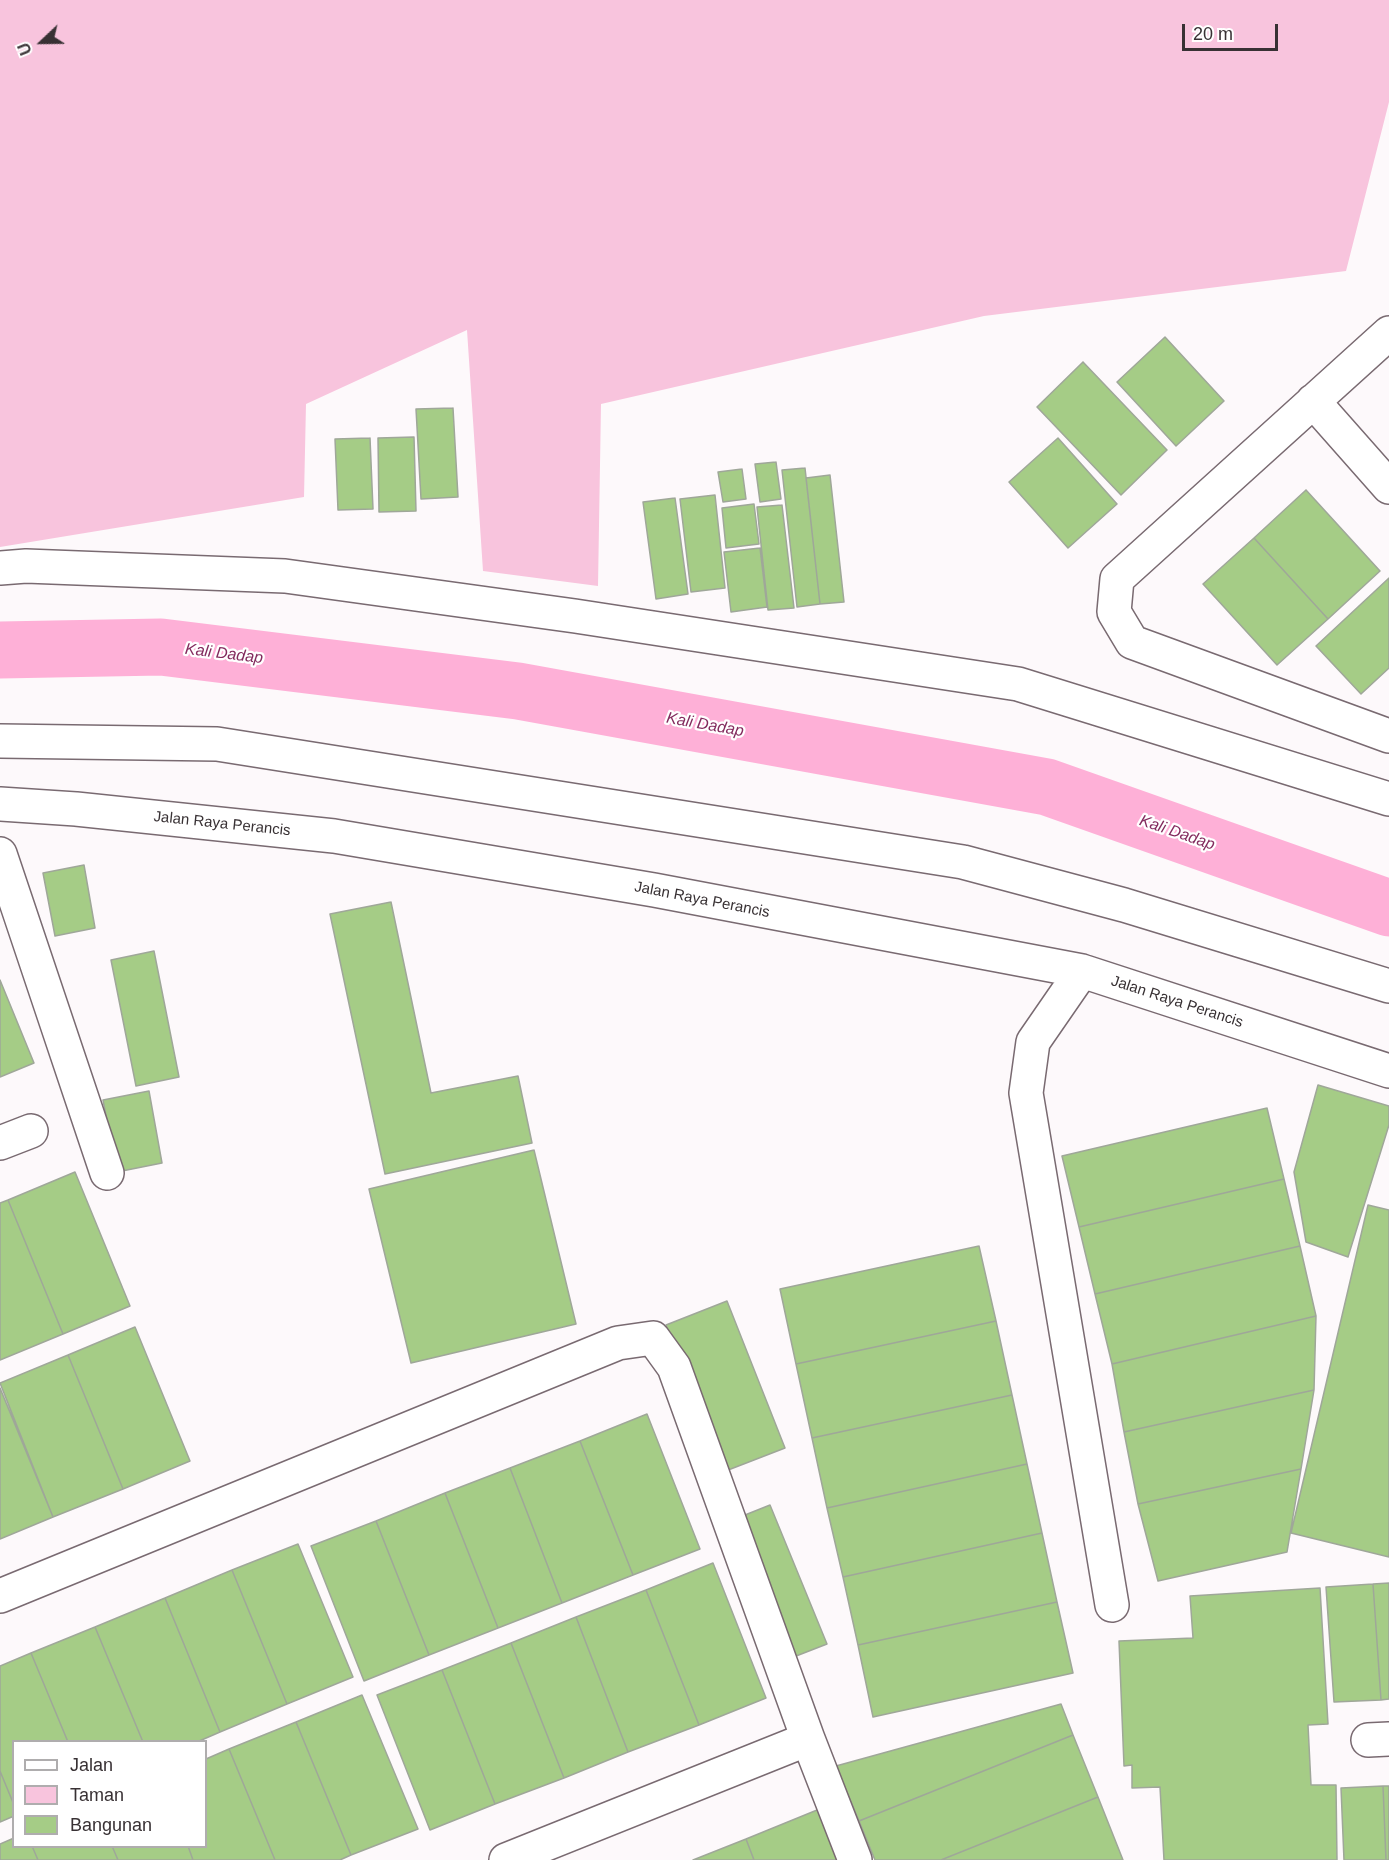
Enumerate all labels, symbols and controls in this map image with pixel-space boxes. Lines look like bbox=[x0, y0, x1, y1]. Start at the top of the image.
north arrow bbox=[12, 12, 72, 72]
scale bar bbox=[1185, 12, 1281, 50]
text: 20 m bbox=[1193, 24, 1233, 44]
text: U bbox=[15, 40, 35, 57]
water label: Kali Dadap bbox=[184, 640, 264, 668]
water label: Kali Dadap bbox=[665, 709, 745, 741]
street label: Jalan Raya Perancis bbox=[153, 808, 291, 840]
water label: Kali Dadap bbox=[1137, 811, 1217, 855]
street label: Jalan Raya Perancis bbox=[633, 878, 771, 922]
street label: Jalan Raya Perancis bbox=[1109, 972, 1245, 1032]
legend bbox=[12, 1740, 207, 1848]
text: Jalan bbox=[70, 1755, 113, 1775]
text: Taman bbox=[70, 1785, 124, 1805]
text: Bangunan bbox=[70, 1815, 152, 1835]

